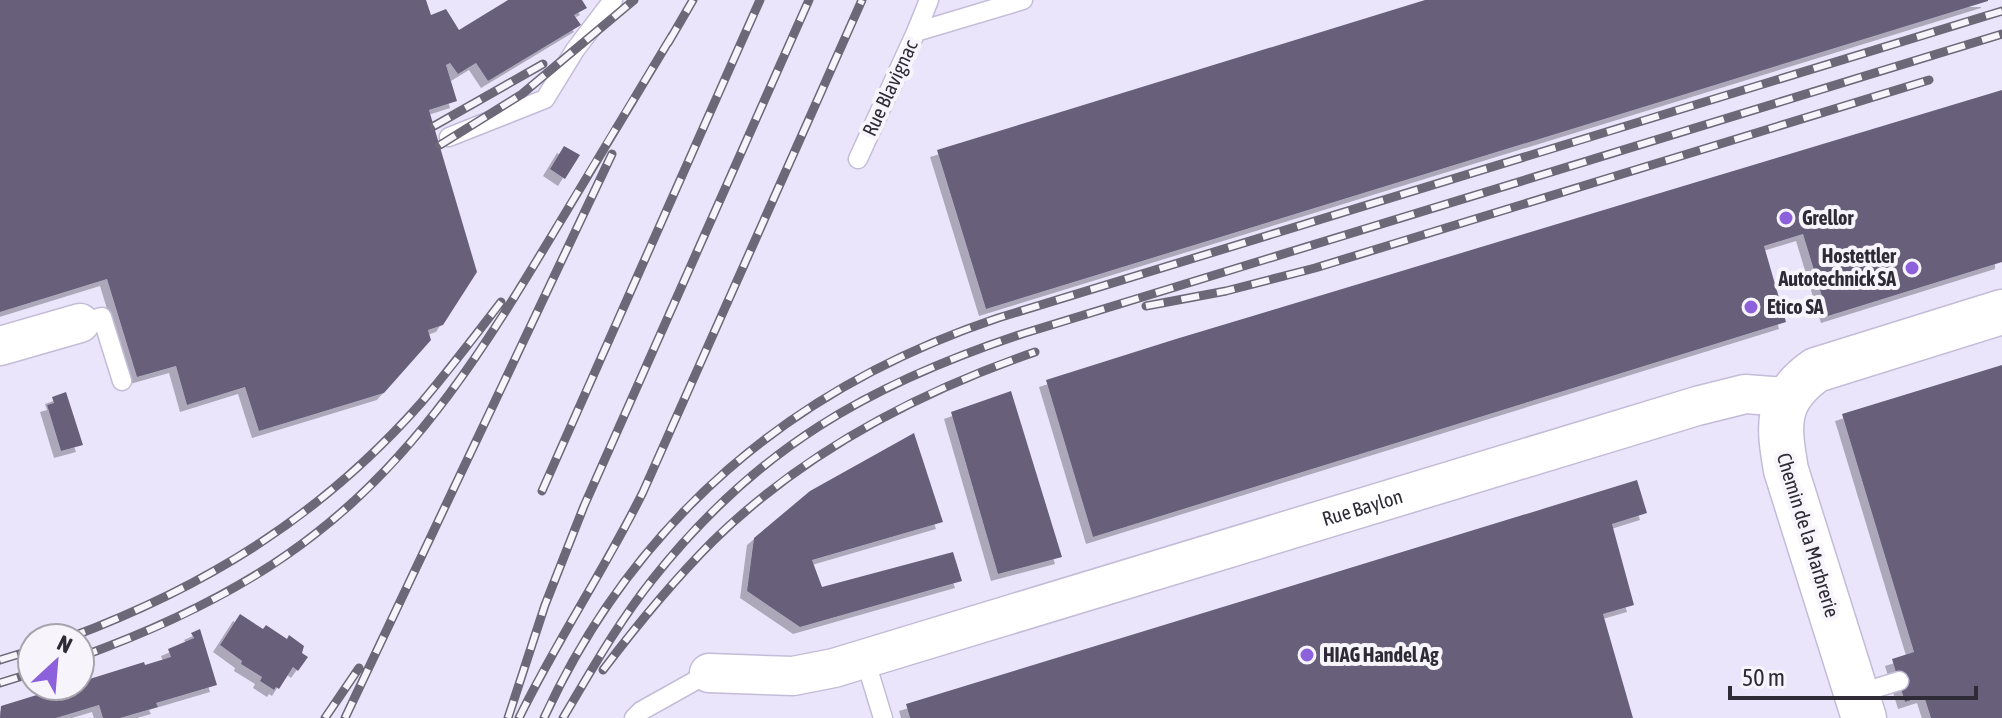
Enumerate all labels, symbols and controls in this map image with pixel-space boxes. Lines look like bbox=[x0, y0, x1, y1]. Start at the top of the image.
street label: Rue Blavignac bbox=[857, 36, 922, 140]
place label: Grellor bbox=[1802, 206, 1854, 229]
marker: Grellor bbox=[1777, 209, 1795, 227]
place label: Hostettler Autotechnick SA bbox=[1778, 244, 1897, 290]
marker: Hostettler Autotechnick SA bbox=[1903, 259, 1921, 277]
place label: Etico SA bbox=[1767, 295, 1824, 318]
marker: Etico SA bbox=[1742, 298, 1760, 316]
street label: Chemin de la Marbrerie bbox=[1773, 450, 1844, 620]
street label: Rue Baylon bbox=[1319, 484, 1405, 530]
north arrow bbox=[16, 622, 96, 702]
text: N bbox=[53, 629, 76, 659]
place label: HIAG Handel Ag bbox=[1323, 643, 1439, 666]
marker: HIAG Handel Ag bbox=[1298, 646, 1316, 664]
scale bar bbox=[1730, 650, 1976, 700]
text: 50 m bbox=[1742, 664, 1785, 691]

